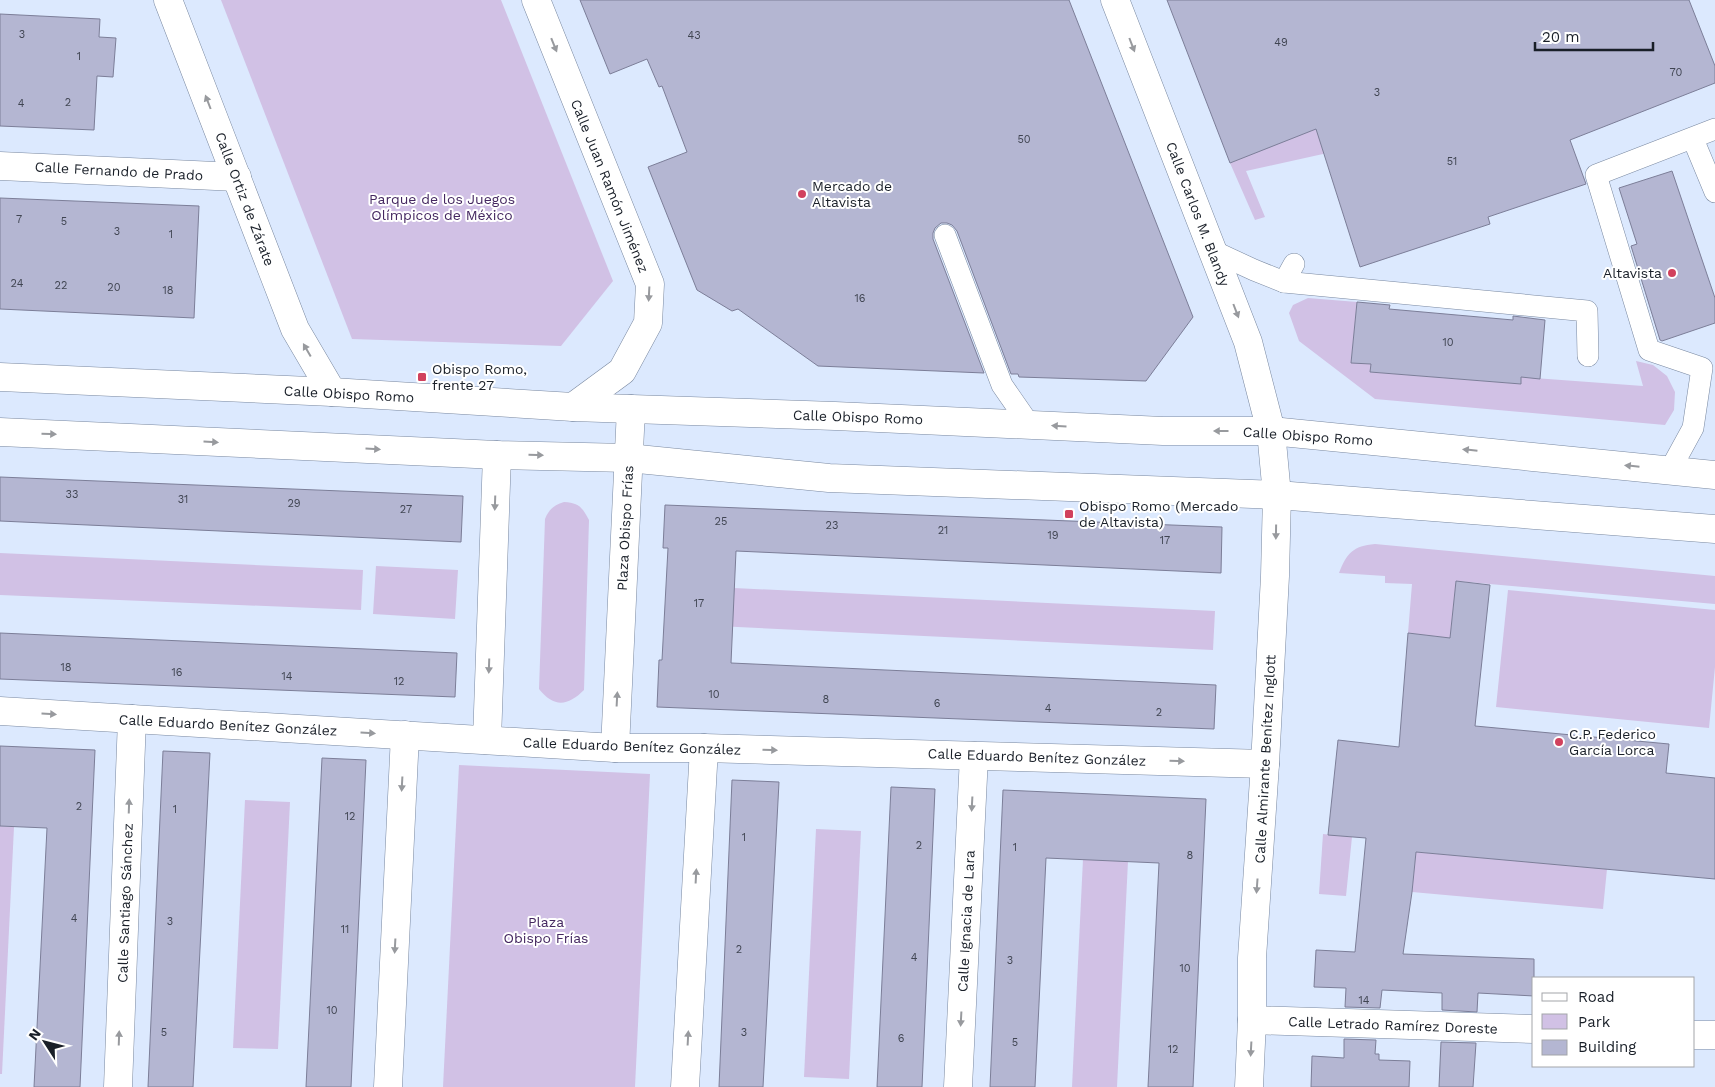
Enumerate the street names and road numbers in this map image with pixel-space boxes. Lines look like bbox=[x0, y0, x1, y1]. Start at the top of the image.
street label: Calle Juan Ramón Jiménez bbox=[568, 97, 652, 275]
street label: Calle Ortiz de Zárate bbox=[212, 130, 278, 268]
street label: Calle Carlos M. Blandy bbox=[1163, 139, 1233, 289]
street label: Calle Fernando de Prado bbox=[34, 159, 204, 183]
street label: Calle Obispo Romo bbox=[283, 383, 415, 405]
street label: Calle Obispo Romo bbox=[793, 407, 923, 427]
street label: Calle Obispo Romo bbox=[1242, 423, 1374, 449]
street label: Plaza Obispo Frías bbox=[614, 465, 636, 591]
street label: Calle Almirante Benítez Inglott bbox=[1252, 654, 1278, 864]
street label: Calle Eduardo Benítez González bbox=[118, 711, 338, 739]
street label: Calle Eduardo Benítez González bbox=[522, 734, 742, 758]
street label: Calle Eduardo Benítez González bbox=[927, 745, 1147, 769]
street label: Calle Santiago Sánchez bbox=[114, 823, 136, 983]
street label: Calle Ignacia de Lara bbox=[954, 849, 978, 992]
street label: Calle Letrado Ramírez Doreste bbox=[1288, 1013, 1498, 1037]

